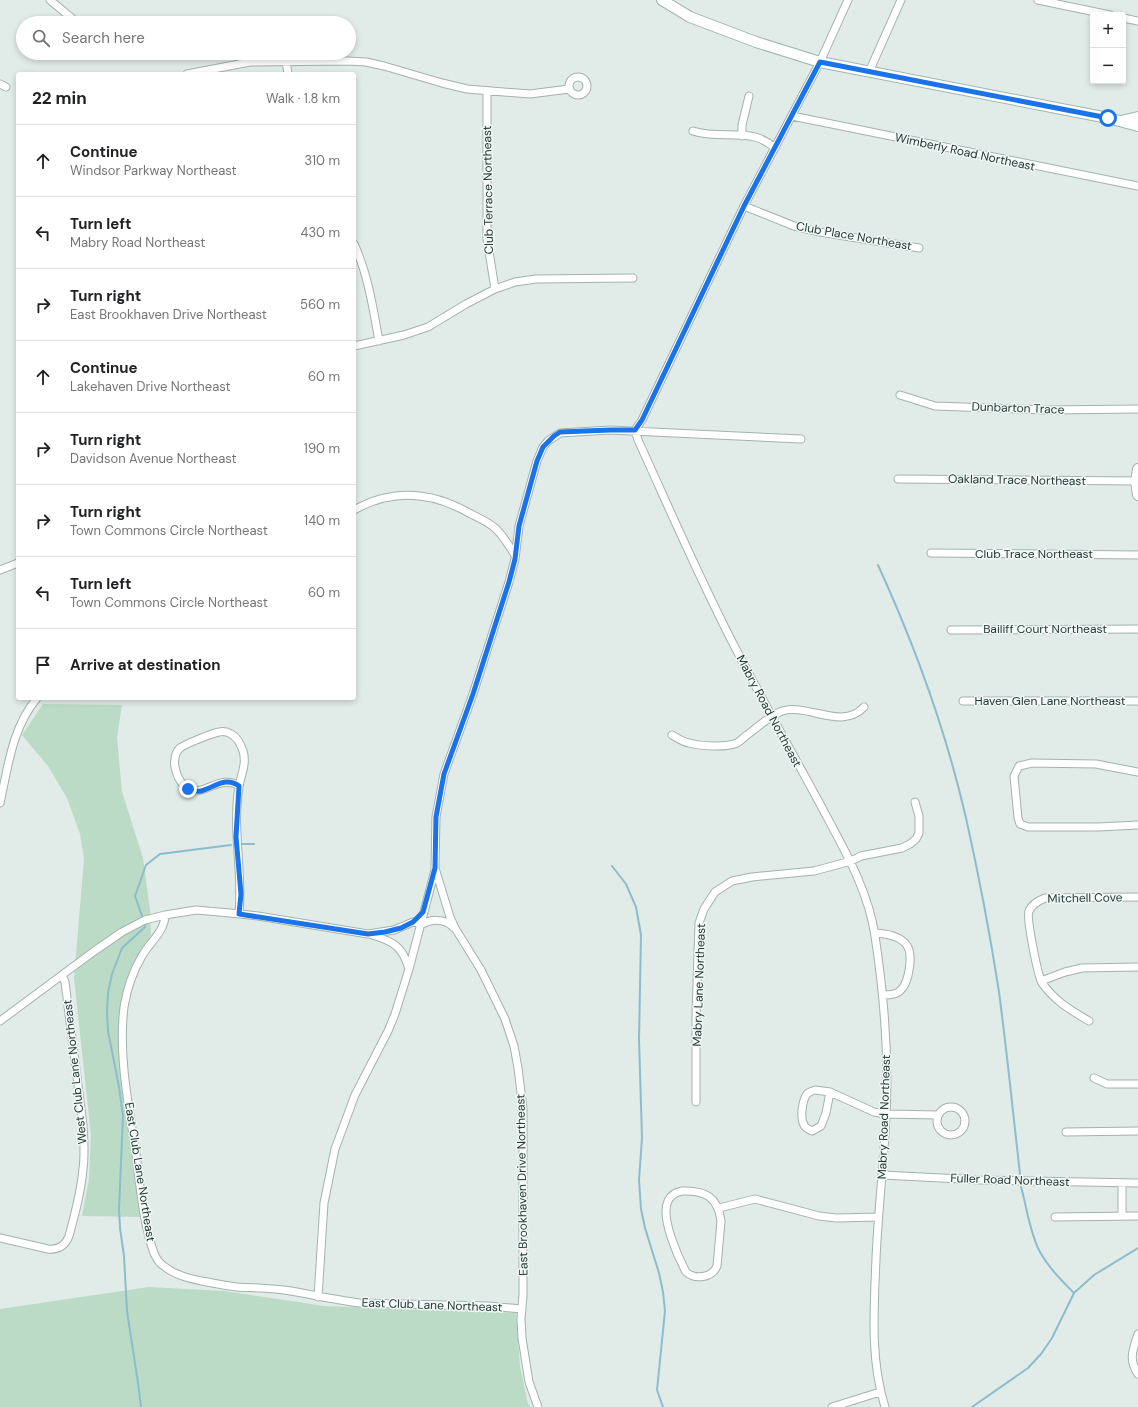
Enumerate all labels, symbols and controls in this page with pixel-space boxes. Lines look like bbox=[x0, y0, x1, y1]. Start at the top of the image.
map controls bbox=[1090, 12, 1126, 84]
button: + bbox=[1090, 12, 1126, 48]
search box bbox=[16, 16, 356, 60]
icon: search bbox=[30, 27, 52, 49]
text: Search here bbox=[62, 28, 145, 48]
button: − bbox=[1090, 48, 1126, 84]
text: 22 min bbox=[32, 87, 87, 109]
text: Walk · 1.8 km bbox=[266, 90, 340, 107]
route start bbox=[1099, 109, 1117, 127]
street label: Club Terrace Northeast bbox=[479, 125, 497, 255]
street label: Wimberly Road Northeast bbox=[893, 129, 1037, 175]
text: Continue bbox=[70, 142, 138, 162]
icon: ahead bbox=[32, 150, 54, 172]
text: 310 m bbox=[305, 152, 340, 169]
text: Windsor Parkway Northeast bbox=[70, 162, 237, 179]
text: Turn left bbox=[70, 214, 131, 234]
street label: Club Place Northeast bbox=[795, 218, 913, 254]
icon: left bbox=[32, 222, 54, 244]
text: 430 m bbox=[300, 224, 340, 241]
text: Mabry Road Northeast bbox=[70, 234, 205, 251]
text: Turn right bbox=[70, 286, 141, 306]
icon: right bbox=[32, 294, 54, 316]
text: 560 m bbox=[300, 296, 340, 313]
text: East Brookhaven Drive Northeast bbox=[70, 306, 267, 323]
text: Continue bbox=[70, 358, 138, 378]
icon: ahead bbox=[32, 366, 54, 388]
text: 60 m bbox=[308, 368, 340, 385]
text: Lakehaven Drive Northeast bbox=[70, 378, 231, 395]
street label: Dunbarton Trace bbox=[971, 398, 1065, 418]
text: Turn right bbox=[70, 430, 141, 450]
icon: right bbox=[32, 438, 54, 460]
text: 190 m bbox=[304, 440, 340, 457]
text: Davidson Avenue Northeast bbox=[70, 450, 237, 467]
street label: Oakland Trace Northeast bbox=[948, 471, 1086, 489]
text: Turn right bbox=[70, 502, 141, 522]
icon: right bbox=[32, 510, 54, 532]
text: 140 m bbox=[304, 512, 340, 529]
text: Town Commons Circle Northeast bbox=[70, 522, 268, 539]
street label: Club Trace Northeast bbox=[975, 546, 1093, 562]
text: Turn left bbox=[70, 574, 131, 594]
icon: left bbox=[32, 582, 54, 604]
text: 60 m bbox=[308, 584, 340, 601]
text: Town Commons Circle Northeast bbox=[70, 594, 268, 611]
street label: Bailiff Court Northeast bbox=[983, 621, 1107, 637]
street label: Mabry Road Northeast bbox=[733, 652, 806, 770]
icon: arrive bbox=[32, 654, 54, 676]
text: Arrive at destination bbox=[70, 655, 221, 675]
street label: Haven Glen Lane Northeast bbox=[974, 693, 1126, 709]
route end bbox=[179, 780, 197, 798]
street label: Mitchell Cove bbox=[1047, 889, 1123, 907]
street label: Mabry Lane Northeast bbox=[689, 923, 709, 1047]
street label: West Club Lane Northeast bbox=[59, 999, 91, 1145]
street label: Mabry Road Northeast bbox=[874, 1054, 894, 1180]
street label: East Brookhaven Drive Northeast bbox=[512, 1094, 532, 1276]
street label: East Club Lane Northeast bbox=[121, 1101, 159, 1243]
street label: Fuller Road Northeast bbox=[950, 1170, 1070, 1190]
street label: East Club Lane Northeast bbox=[361, 1295, 503, 1315]

